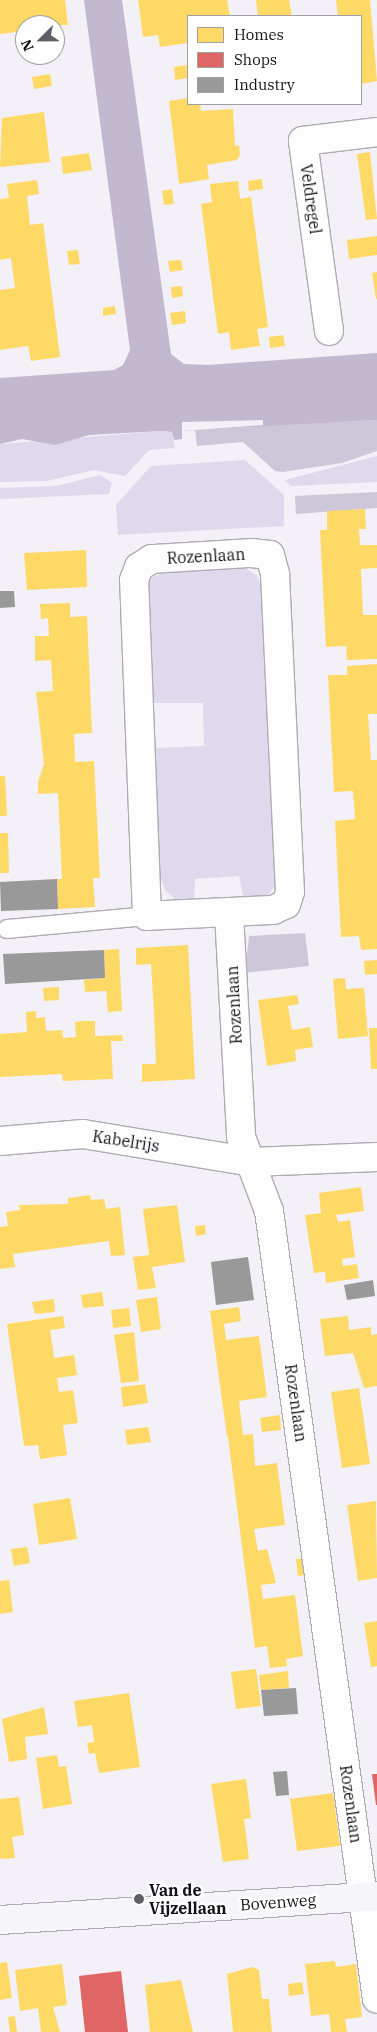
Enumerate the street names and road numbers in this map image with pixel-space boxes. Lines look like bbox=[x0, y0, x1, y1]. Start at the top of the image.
street label: Veldregel bbox=[297, 163, 325, 235]
street label: Rozenlaan bbox=[166, 544, 246, 568]
street label: Rozenlaan bbox=[222, 965, 246, 1045]
street label: Kabelrijs bbox=[91, 1126, 161, 1156]
street label: Rozenlaan bbox=[281, 1363, 311, 1443]
street label: Rozenlaan bbox=[336, 1764, 366, 1844]
street label: Bovenweg bbox=[239, 1890, 317, 1914]

